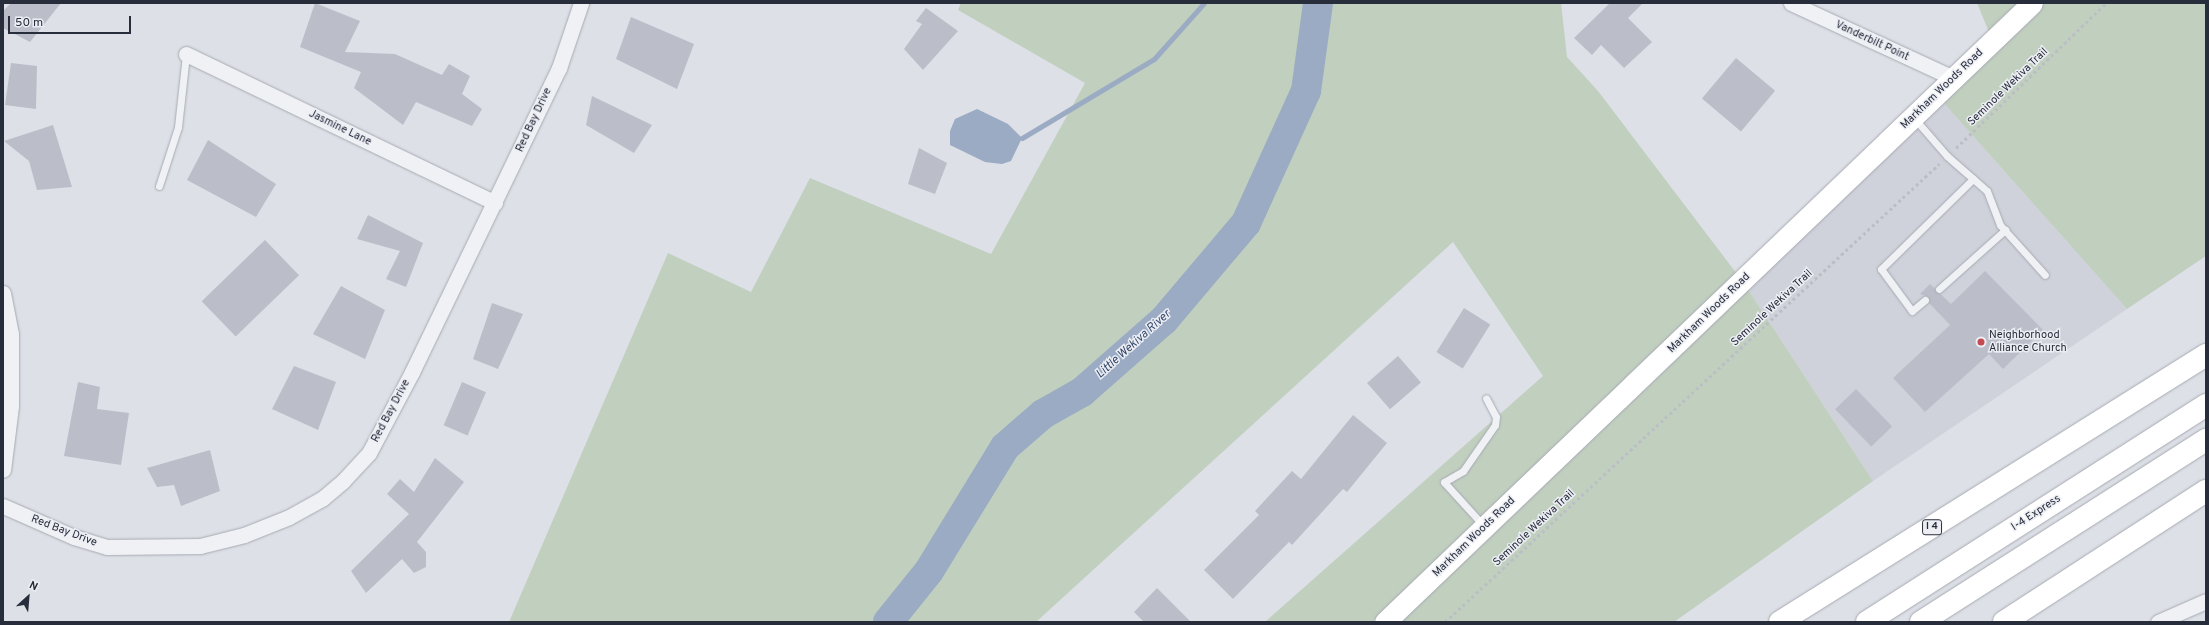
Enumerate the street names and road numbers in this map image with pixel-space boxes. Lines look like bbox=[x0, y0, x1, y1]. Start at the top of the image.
street label: Vanderbilt Point bbox=[1833, 18, 1911, 64]
street label: Seminole Wekiva Trail bbox=[1965, 45, 2051, 129]
street label: Markham Woods Road bbox=[1898, 46, 1986, 132]
street label: Red Bay Drive bbox=[513, 86, 555, 154]
street label: Jasmine Lane bbox=[306, 107, 374, 149]
street label: Seminole Wekiva Trail bbox=[1728, 267, 1816, 349]
street label: Markham Woods Road bbox=[1665, 270, 1753, 356]
street label: Red Bay Drive bbox=[369, 377, 413, 445]
street label: Seminole Wekiva Trail bbox=[1490, 487, 1578, 569]
street label: I-4 Express bbox=[2009, 492, 2063, 534]
street label: Markham Woods Road bbox=[1430, 494, 1518, 580]
street label: Red Bay Drive bbox=[29, 512, 99, 550]
road number: I 4 bbox=[1922, 519, 1942, 535]

